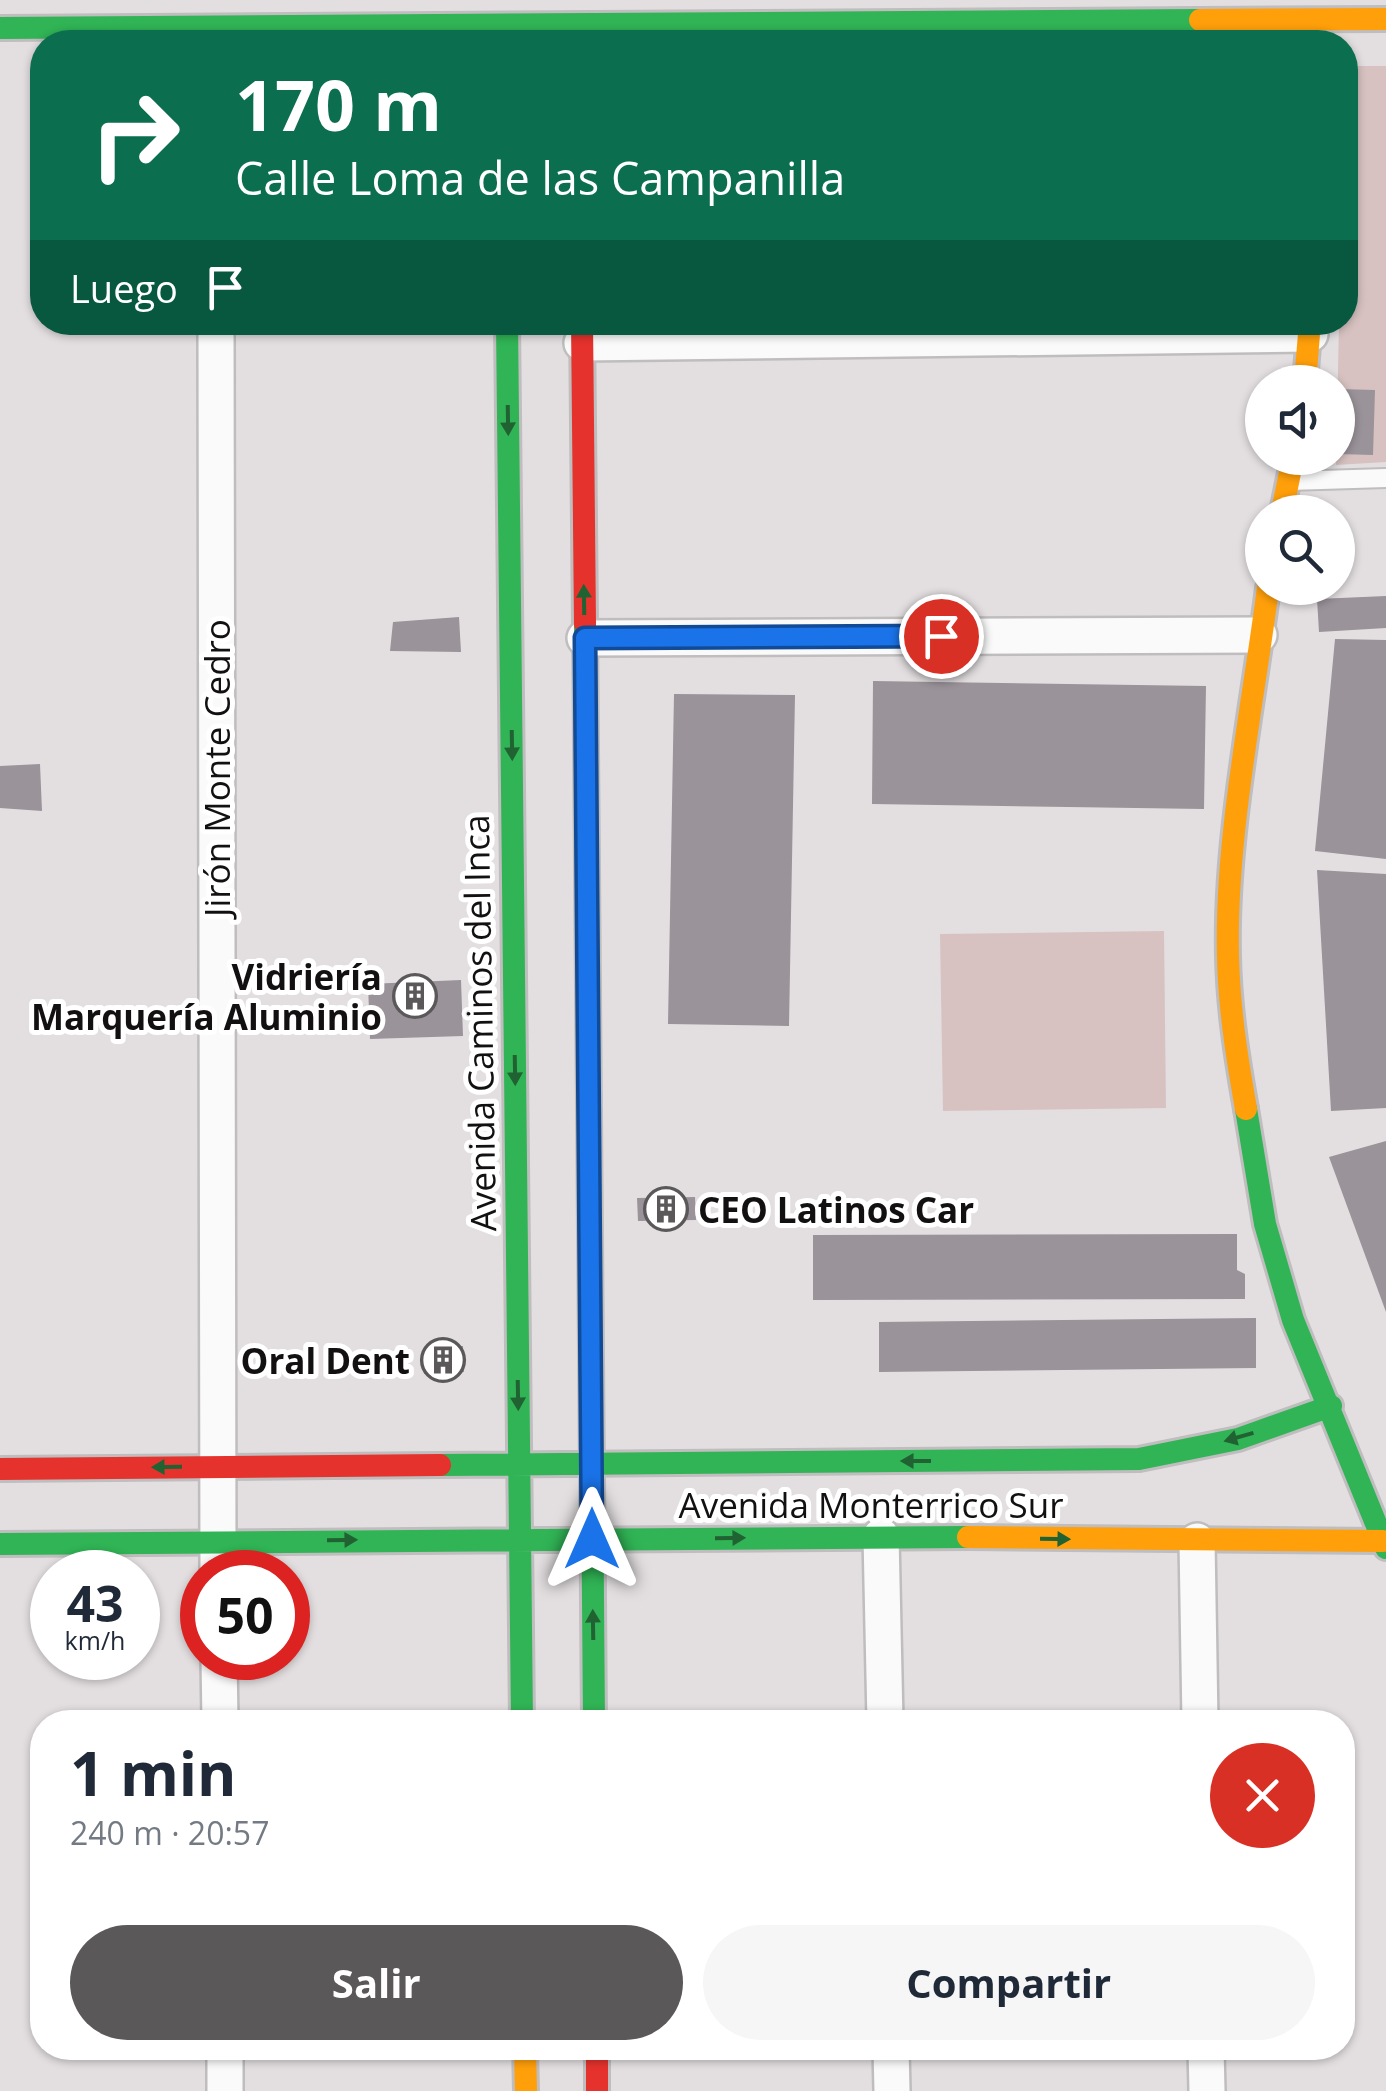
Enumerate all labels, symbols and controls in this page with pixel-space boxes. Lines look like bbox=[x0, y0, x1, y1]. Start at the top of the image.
text: 170 m bbox=[235, 56, 442, 152]
icon: right bbox=[70, 70, 200, 200]
text: Calle Loma de las Campanilla bbox=[235, 147, 845, 208]
icon: arrive bbox=[198, 260, 253, 315]
text: Luego bbox=[70, 262, 178, 314]
map controls bbox=[1245, 365, 1355, 605]
button: sound bbox=[1245, 365, 1355, 475]
one-way arrow bbox=[500, 404, 516, 436]
button: search bbox=[1245, 495, 1355, 605]
one-way arrow bbox=[576, 584, 592, 616]
pin bbox=[899, 594, 984, 679]
icon: arrive bbox=[914, 609, 969, 664]
street label: Jirón Monte Cedro bbox=[193, 619, 240, 920]
one-way arrow bbox=[504, 729, 520, 761]
street label: Avenida Caminos del Inca bbox=[452, 814, 506, 1232]
place label: Vidriería Marquería Aluminio bbox=[31, 953, 382, 1040]
building icon: Vidriería Marquería Aluminio bbox=[392, 973, 438, 1019]
one-way arrow bbox=[507, 1054, 523, 1086]
building icon: CEO Latinos Car bbox=[643, 1186, 689, 1232]
place label: CEO Latinos Car bbox=[698, 1186, 974, 1233]
place label: Oral Dent bbox=[241, 1337, 410, 1384]
building icon: Oral Dent bbox=[420, 1337, 466, 1383]
one-way arrow bbox=[510, 1379, 526, 1411]
one-way arrow bbox=[1223, 1430, 1254, 1446]
one-way arrow bbox=[900, 1453, 932, 1469]
one-way arrow bbox=[150, 1459, 182, 1475]
street label: Avenida Monterrico Sur bbox=[679, 1481, 1063, 1528]
position arrow bbox=[540, 1487, 644, 1591]
one-way arrow bbox=[715, 1529, 747, 1545]
one-way arrow bbox=[1040, 1531, 1072, 1547]
one-way arrow bbox=[327, 1532, 359, 1548]
speed limit sign: 50 bbox=[180, 1550, 310, 1680]
text: 43 bbox=[66, 1569, 124, 1637]
one-way arrow bbox=[585, 1609, 601, 1641]
text: km/h bbox=[65, 1623, 125, 1657]
text: 1 min bbox=[70, 1732, 237, 1814]
button: close bbox=[1210, 1743, 1315, 1848]
text: 240 m · 20:57 bbox=[70, 1811, 269, 1854]
button: Salir bbox=[70, 1925, 683, 2040]
button: Compartir bbox=[703, 1925, 1315, 2040]

